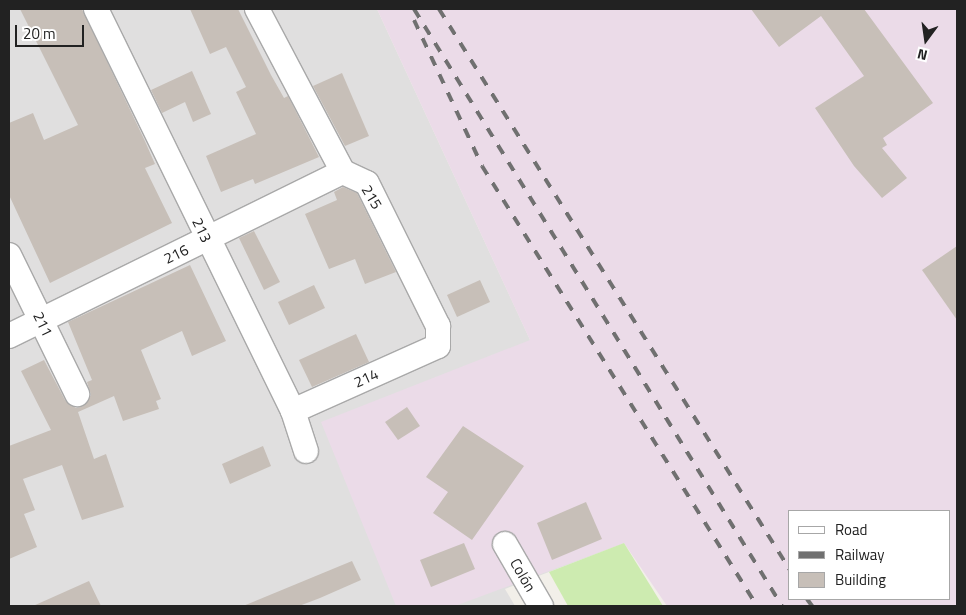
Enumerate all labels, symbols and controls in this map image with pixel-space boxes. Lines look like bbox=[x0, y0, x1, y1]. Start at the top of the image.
scale bar bbox=[18, 15, 86, 47]
north arrow bbox=[901, 15, 951, 65]
text: 20 m bbox=[23, 22, 56, 45]
text: N bbox=[915, 44, 930, 66]
street label: 215 bbox=[358, 182, 386, 212]
street label: 213 bbox=[188, 215, 216, 245]
street label: 216 bbox=[161, 240, 191, 268]
street label: 211 bbox=[29, 309, 57, 339]
street label: 214 bbox=[351, 365, 381, 391]
legend bbox=[788, 510, 951, 600]
text: Road bbox=[835, 518, 867, 541]
text: Railway bbox=[835, 543, 885, 566]
street label: Colón bbox=[506, 555, 540, 595]
text: Building bbox=[835, 568, 886, 591]

